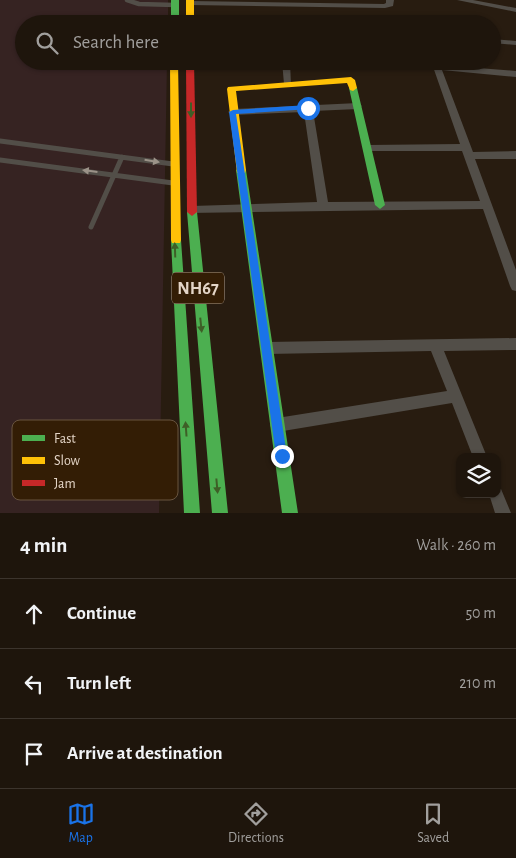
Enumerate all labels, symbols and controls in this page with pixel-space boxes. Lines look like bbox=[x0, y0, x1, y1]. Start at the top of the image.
search box bbox=[15, 15, 501, 70]
icon: search bbox=[33, 29, 61, 57]
text: Search here bbox=[73, 33, 159, 52]
route start bbox=[297, 97, 320, 120]
one-way arrow bbox=[187, 102, 195, 118]
one-way arrow bbox=[145, 157, 161, 165]
one-way arrow bbox=[82, 167, 98, 175]
one-way arrow bbox=[171, 242, 179, 258]
road number: NH67 bbox=[172, 272, 224, 304]
one-way arrow bbox=[197, 317, 205, 333]
legend bbox=[12, 420, 178, 500]
one-way arrow bbox=[181, 421, 189, 437]
text: Fast bbox=[54, 432, 76, 446]
route end bbox=[271, 445, 294, 468]
map controls bbox=[456, 453, 501, 498]
button: layers bbox=[456, 453, 501, 498]
text: Slow bbox=[54, 454, 81, 468]
text: Jam bbox=[54, 477, 76, 491]
one-way arrow bbox=[213, 479, 221, 495]
text: 4 min bbox=[20, 535, 67, 556]
text: Walk · 260 m bbox=[416, 537, 496, 553]
icon: ahead bbox=[20, 600, 48, 628]
text: Continue bbox=[67, 604, 136, 623]
text: 50 m bbox=[465, 605, 496, 621]
icon: left bbox=[20, 670, 48, 698]
text: Turn left bbox=[67, 674, 131, 693]
text: 210 m bbox=[459, 675, 496, 691]
icon: arrive bbox=[20, 740, 48, 768]
text: Arrive at destination bbox=[67, 744, 223, 763]
tab: Map bbox=[67, 800, 95, 847]
tab: Directions bbox=[228, 800, 284, 847]
tab: Saved bbox=[417, 800, 449, 847]

